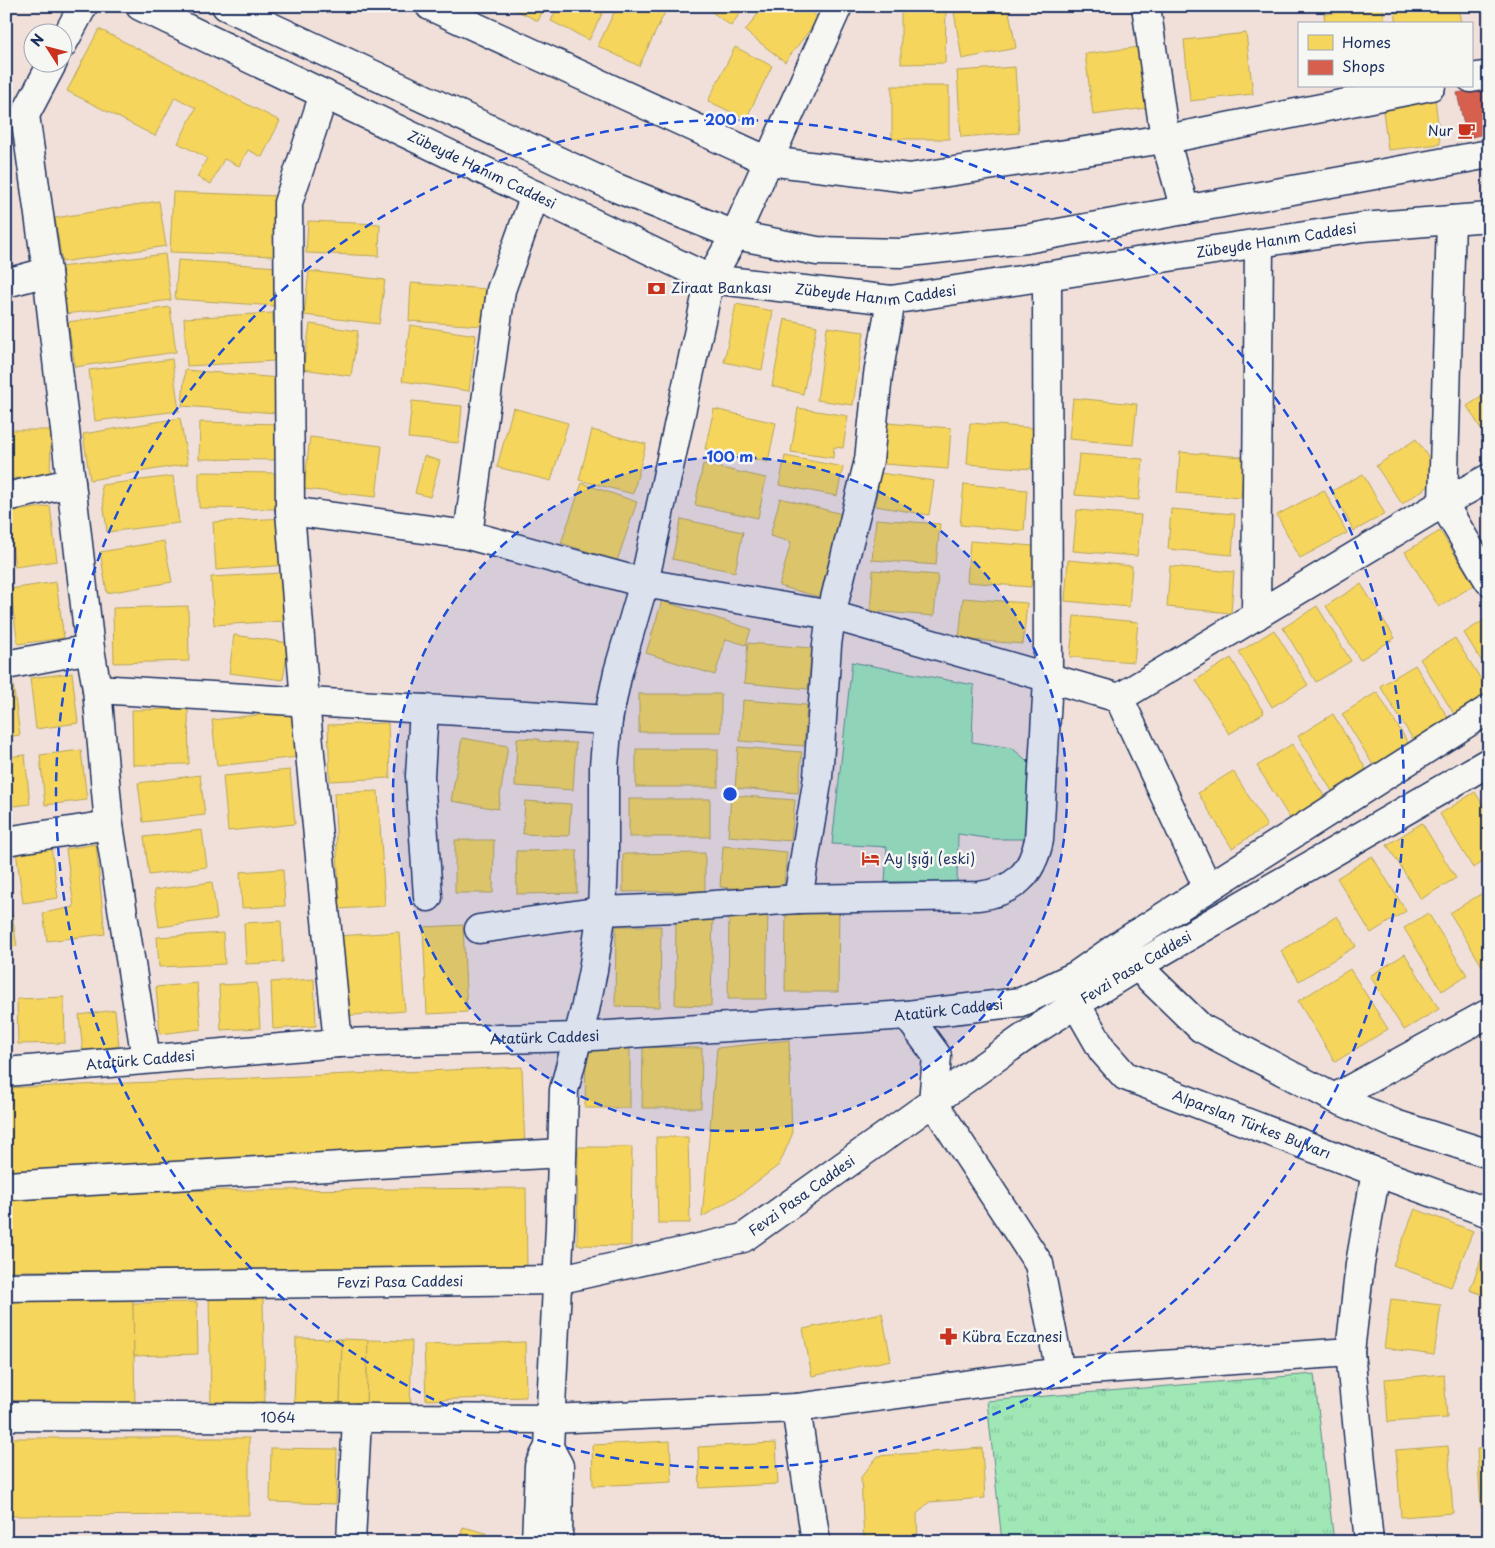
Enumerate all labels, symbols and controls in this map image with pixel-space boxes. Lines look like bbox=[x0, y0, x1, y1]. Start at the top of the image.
north arrow bbox=[22, 22, 72, 72]
legend bbox=[1298, 22, 1472, 88]
text: N bbox=[25, 29, 49, 51]
text: Homes bbox=[1342, 30, 1391, 53]
text: Shops bbox=[1342, 54, 1385, 77]
text: 200 m bbox=[705, 107, 755, 130]
place label: Nur bbox=[1428, 120, 1453, 141]
cafe icon: Nur bbox=[1457, 121, 1477, 141]
street label: Zübeyde Hanım Caddesi bbox=[404, 125, 560, 214]
street label: Zübeyde Hanım Caddesi bbox=[1194, 217, 1358, 263]
place label: Ziraat Bankası bbox=[671, 277, 772, 298]
bank icon: Ziraat Bankası bbox=[647, 278, 667, 298]
street label: Zübeyde Hanım Caddesi bbox=[794, 278, 958, 310]
text: 100 m bbox=[707, 444, 753, 467]
centre of rings bbox=[721, 785, 739, 803]
place label: Ay Işığı (eski) bbox=[884, 848, 975, 869]
hotel icon: Ay Işığı (eski) bbox=[860, 849, 880, 869]
street label: Fevzi Pasa Caddesi bbox=[1076, 925, 1196, 1009]
street label: Atatürk Caddesi bbox=[893, 993, 1004, 1026]
street label: Atatürk Caddesi bbox=[490, 1025, 600, 1049]
street label: Atatürk Caddesi bbox=[85, 1045, 196, 1075]
street label: Alparslan Türkes Bulvarı bbox=[1170, 1084, 1334, 1164]
street label: Fevzi Pasa Caddesi bbox=[744, 1150, 859, 1241]
street label: Fevzi Pasa Caddesi bbox=[337, 1270, 464, 1293]
place label: Kübra Eczanesi bbox=[962, 1326, 1063, 1347]
pharmacy icon: Kübra Eczanesi bbox=[938, 1327, 958, 1347]
street label: 1064 bbox=[260, 1406, 296, 1428]

